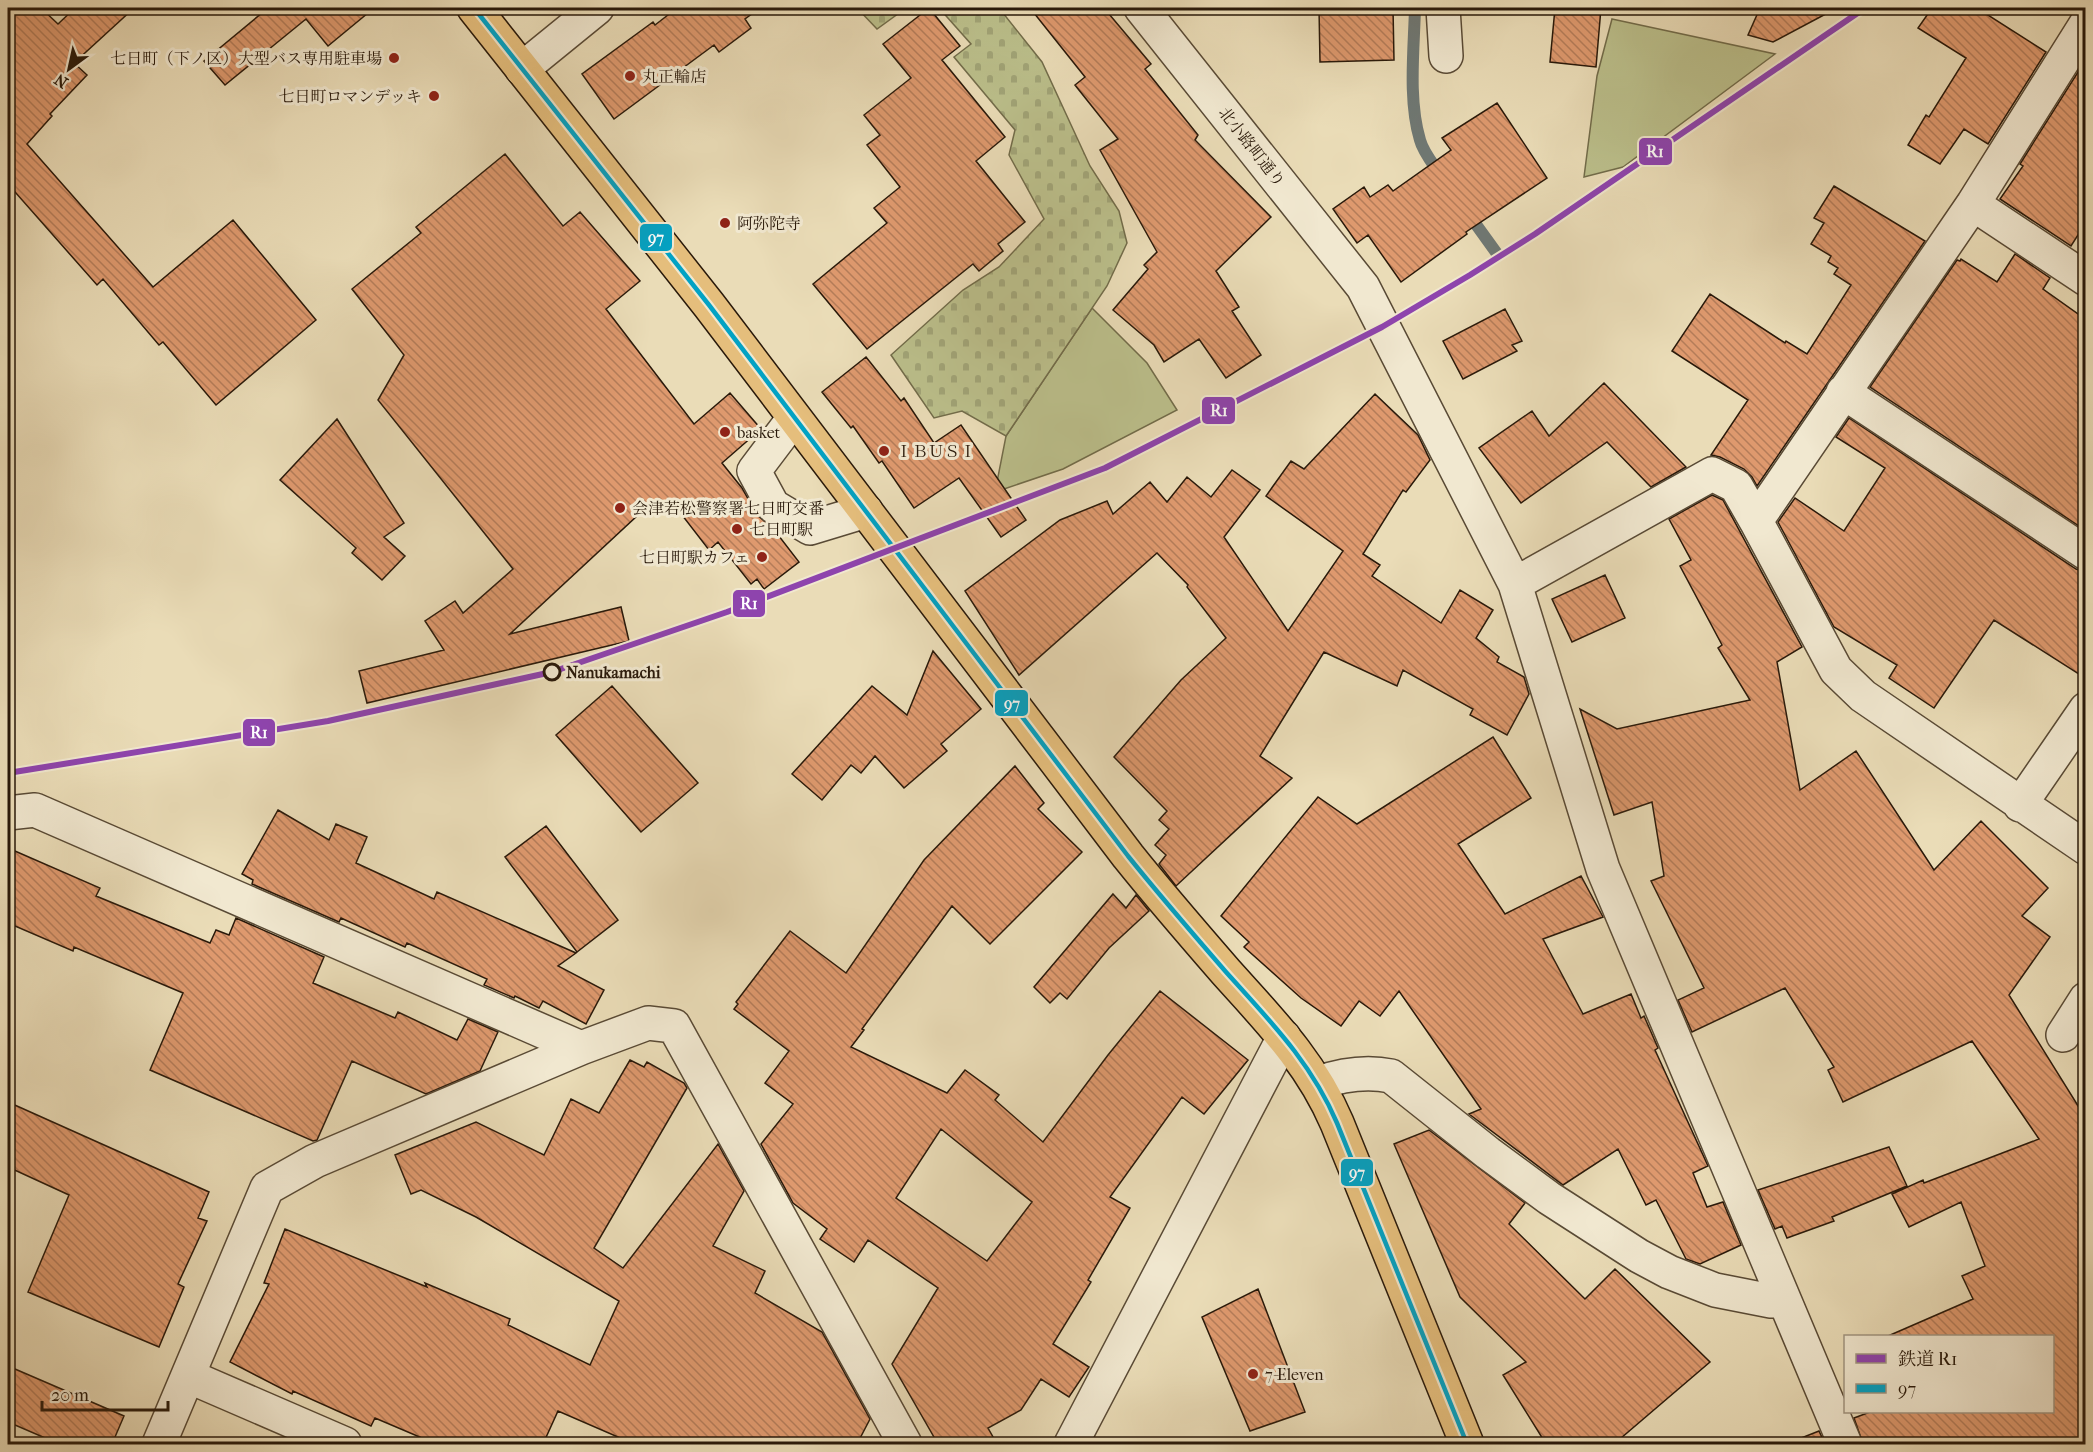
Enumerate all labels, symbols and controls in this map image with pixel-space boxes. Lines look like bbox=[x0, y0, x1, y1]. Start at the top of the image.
north arrow bbox=[39, 39, 99, 99]
place label: 七日町（下ノ区）大型バス専用駐車場 bbox=[110, 49, 382, 68]
marker: 七日町（下ノ区）大型バス専用駐車場 bbox=[387, 51, 401, 65]
place label: 丸正輪店 bbox=[642, 67, 706, 86]
text: N bbox=[50, 69, 71, 92]
marker: 丸正輪店 bbox=[623, 69, 637, 83]
place label: 七日町ロマンデッキ bbox=[278, 87, 422, 106]
marker: 七日町ロマンデッキ bbox=[427, 89, 441, 103]
street label: 北小路町通り bbox=[1215, 103, 1289, 191]
line badge: R1 bbox=[1638, 137, 1673, 166]
text: R1 bbox=[1646, 142, 1664, 161]
place label: 阿弥陀寺 bbox=[737, 214, 801, 233]
marker: 阿弥陀寺 bbox=[718, 216, 732, 230]
line badge: 97 bbox=[639, 223, 673, 252]
text: 97 bbox=[647, 228, 664, 248]
line badge: R1 bbox=[1201, 396, 1236, 425]
text: R1 bbox=[1210, 401, 1228, 420]
place label: basket bbox=[736, 423, 781, 442]
marker: basket bbox=[718, 425, 732, 439]
place label: ＩＢＵＳＩ bbox=[896, 442, 976, 461]
marker: ＩＢＵＳＩ bbox=[877, 444, 891, 458]
place label: 会津若松警察署七日町交番 bbox=[632, 499, 824, 518]
marker: 会津若松警察署七日町交番 bbox=[613, 501, 627, 515]
place label: 七日町駅 bbox=[749, 520, 813, 539]
marker: 七日町駅 bbox=[730, 522, 744, 536]
place label: 七日町駅カフェ bbox=[639, 548, 750, 567]
marker: 七日町駅カフェ bbox=[755, 550, 769, 564]
line badge: R1 bbox=[732, 589, 766, 618]
text: R1 bbox=[740, 594, 758, 613]
marker: Nanukamachi bbox=[543, 663, 561, 681]
place label: Nanukamachi bbox=[566, 663, 661, 682]
line badge: 97 bbox=[994, 689, 1029, 717]
text: 97 bbox=[1003, 694, 1020, 714]
line badge: R1 bbox=[242, 718, 276, 747]
text: R1 bbox=[250, 723, 268, 742]
line badge: 97 bbox=[1340, 1158, 1374, 1187]
text: 97 bbox=[1348, 1163, 1365, 1183]
legend bbox=[1844, 1335, 2054, 1413]
text: 鉄道 R1 bbox=[1898, 1349, 1957, 1370]
place label: 7-Eleven bbox=[1265, 1365, 1324, 1384]
marker: 7-Eleven bbox=[1246, 1367, 1260, 1381]
scale bar bbox=[42, 1374, 168, 1412]
text: 97 bbox=[1898, 1379, 1916, 1400]
text: 20 m bbox=[51, 1385, 89, 1406]

